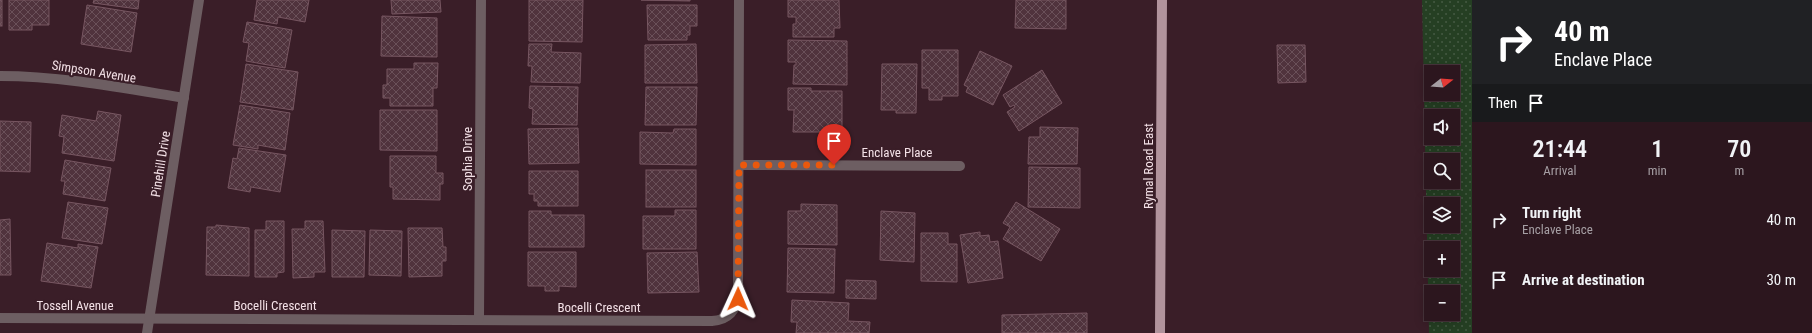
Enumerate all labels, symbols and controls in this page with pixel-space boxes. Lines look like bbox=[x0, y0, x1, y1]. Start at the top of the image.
text: 40 m bbox=[1554, 15, 1610, 48]
icon: right bbox=[1488, 16, 1540, 68]
text: Enclave Place bbox=[1554, 49, 1652, 70]
street label: Simpson Avenue bbox=[51, 57, 137, 86]
north arrow bbox=[1424, 65, 1460, 101]
map controls bbox=[1424, 65, 1460, 321]
icon: arrive bbox=[1525, 92, 1547, 114]
text: Then bbox=[1488, 94, 1517, 112]
button: sound bbox=[1424, 109, 1460, 145]
street label: Rymal Road East bbox=[1141, 123, 1156, 209]
pin bbox=[817, 124, 851, 165]
street label: Sophia Drive bbox=[460, 127, 475, 191]
street label: Pinehill Drive bbox=[148, 130, 173, 198]
icon: arrive bbox=[823, 130, 845, 152]
text: 21:44 bbox=[1533, 135, 1587, 163]
text: 1 bbox=[1651, 135, 1663, 163]
text: 70 bbox=[1727, 135, 1751, 163]
street label: Enclave Place bbox=[862, 145, 932, 160]
button: search bbox=[1424, 153, 1460, 189]
text: Arrival bbox=[1543, 163, 1576, 178]
text: min bbox=[1648, 163, 1667, 178]
text: m bbox=[1734, 163, 1744, 178]
button: layers bbox=[1424, 197, 1460, 233]
text: Turn right bbox=[1522, 204, 1581, 222]
icon: right bbox=[1488, 209, 1510, 231]
text: 40 m bbox=[1766, 211, 1796, 229]
text: Enclave Place bbox=[1522, 222, 1593, 237]
button: + bbox=[1424, 241, 1460, 277]
icon: arrive bbox=[1488, 269, 1510, 291]
text: Arrive at destination bbox=[1522, 271, 1645, 289]
text: 30 m bbox=[1766, 271, 1796, 289]
position arrow bbox=[717, 278, 759, 320]
button: − bbox=[1424, 285, 1460, 321]
street label: Tossell Avenue bbox=[37, 298, 114, 313]
street label: Bocelli Crescent bbox=[233, 298, 317, 313]
street label: Bocelli Crescent bbox=[557, 300, 641, 315]

